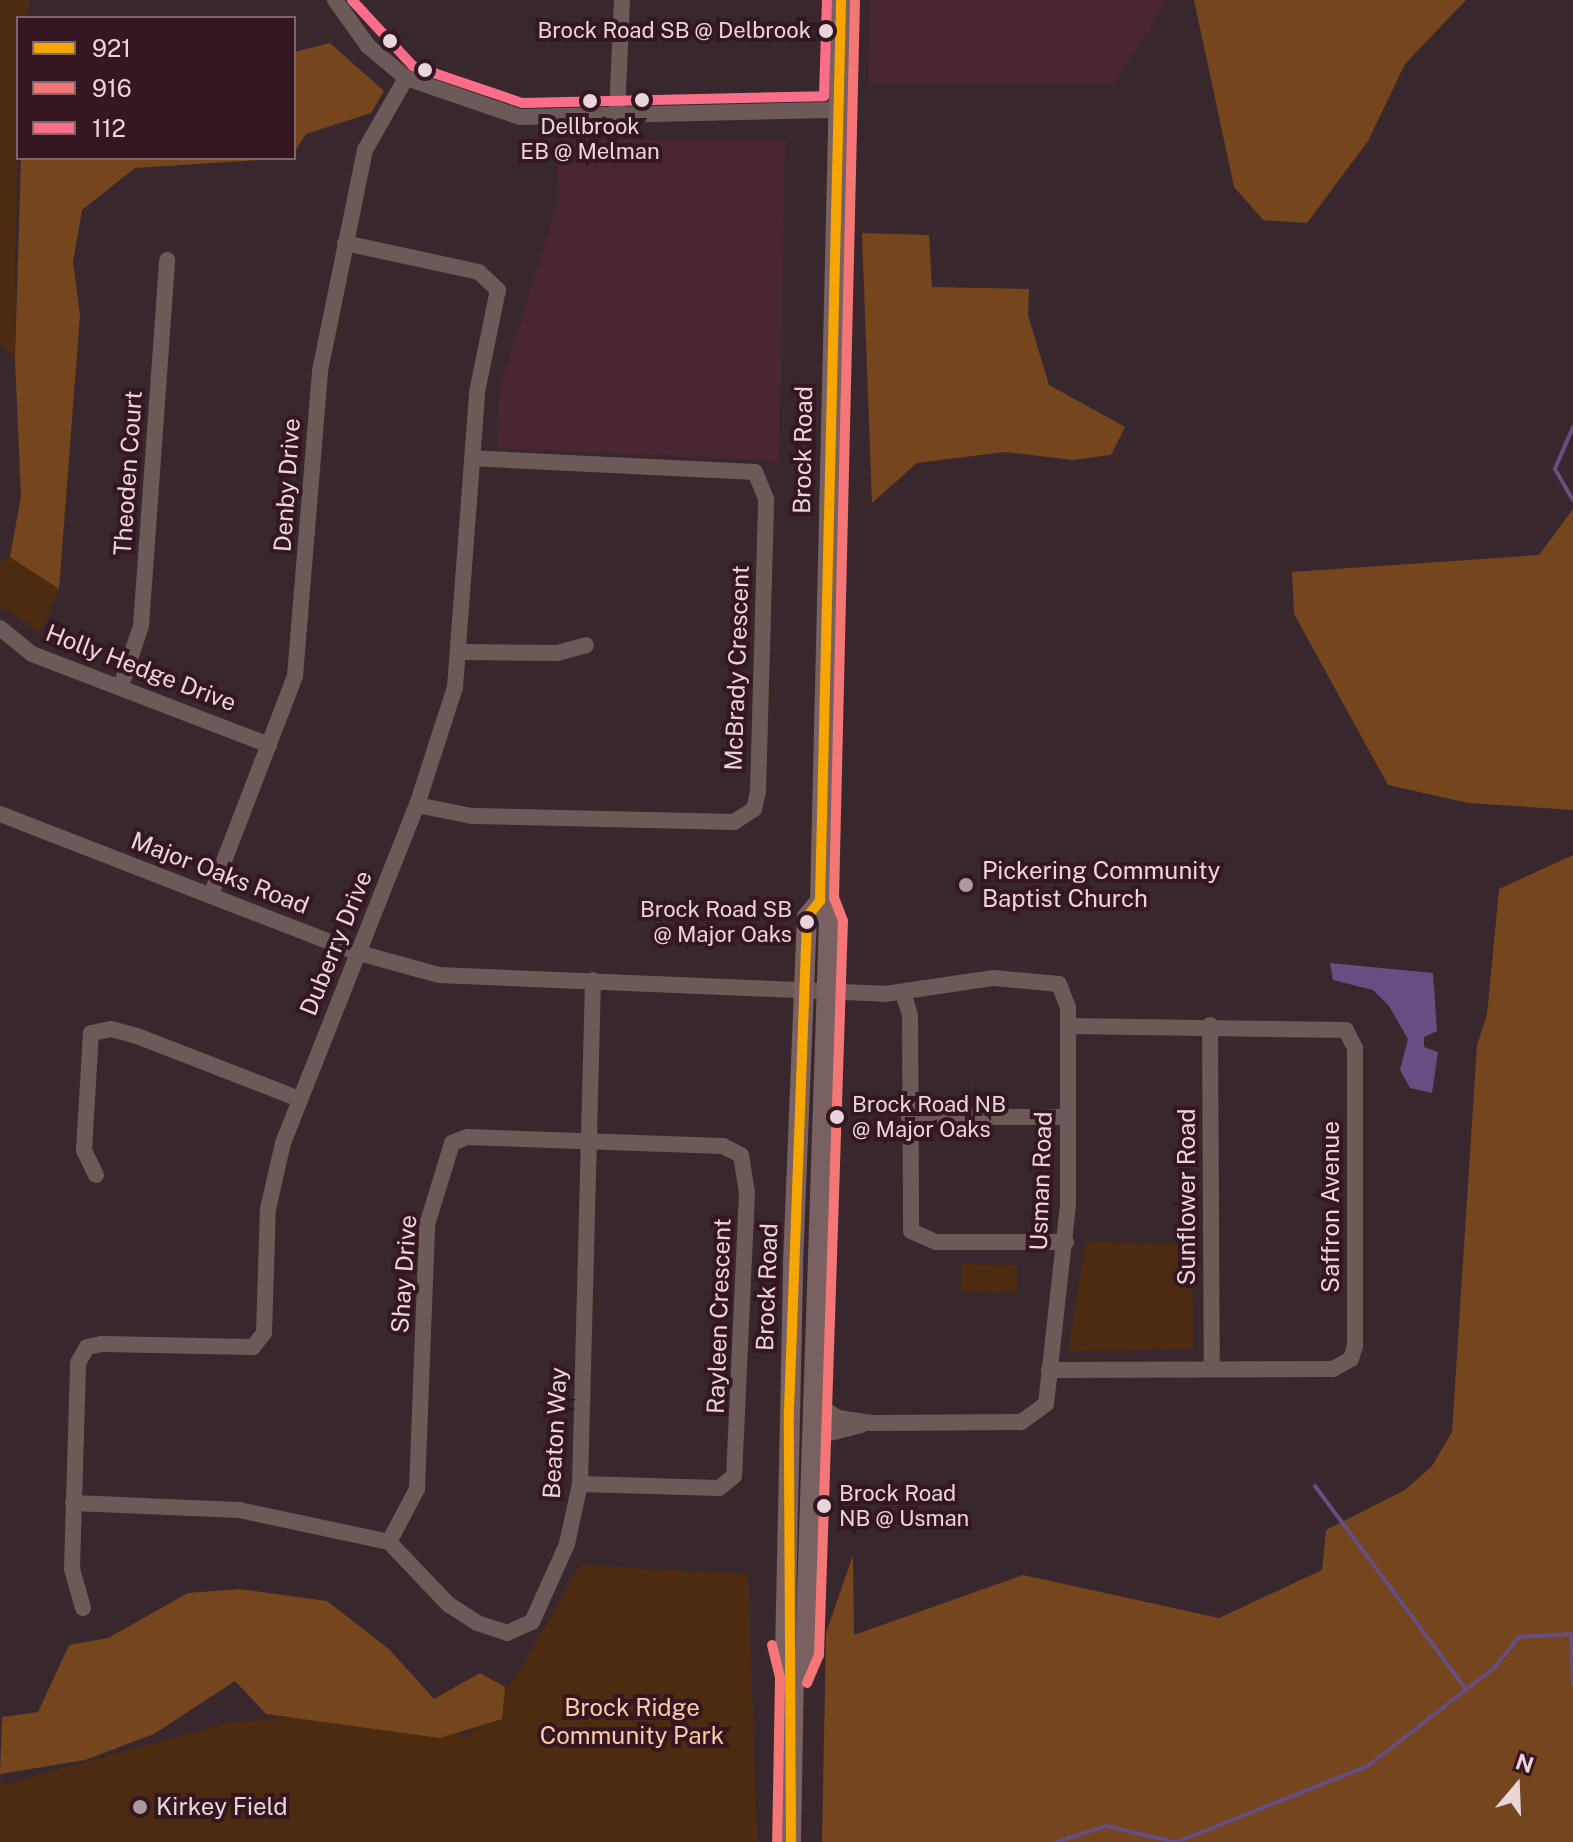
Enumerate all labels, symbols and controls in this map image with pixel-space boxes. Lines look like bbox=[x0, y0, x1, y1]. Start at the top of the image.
legend bbox=[16, 16, 296, 160]
place label: Brock Road SB @ Delbrook bbox=[537, 18, 811, 44]
marker: Brock Road SB @ Delbrook bbox=[818, 23, 834, 39]
unlabelled marker bbox=[382, 33, 398, 49]
text: 921 bbox=[92, 34, 131, 62]
unlabelled marker bbox=[417, 62, 433, 78]
text: 916 bbox=[92, 74, 132, 102]
unlabelled marker bbox=[634, 92, 650, 108]
marker: Dellbrook EB @ Melman bbox=[582, 93, 598, 109]
place label: Dellbrook EB @ Melman bbox=[520, 113, 660, 164]
text: 112 bbox=[92, 114, 126, 142]
street label: Brock Road bbox=[787, 386, 819, 514]
street label: Theoden Court bbox=[108, 390, 148, 556]
street label: Denby Drive bbox=[268, 417, 306, 553]
street label: McBrady Crescent bbox=[719, 565, 755, 771]
street label: Holly Hedge Drive bbox=[42, 618, 240, 718]
street label: Major Oaks Road bbox=[127, 826, 313, 920]
place label: Pickering Community Baptist Church bbox=[982, 857, 1220, 913]
street label: Duberry Drive bbox=[294, 866, 378, 1020]
marker: Pickering Community Baptist Church bbox=[957, 876, 975, 894]
place label: Brock Road SB @ Major Oaks bbox=[640, 896, 792, 948]
marker: Brock Road SB @ Major Oaks bbox=[799, 914, 815, 930]
place label: Brock Road NB @ Major Oaks bbox=[852, 1091, 1006, 1142]
street label: Sunflower Road bbox=[1173, 1108, 1201, 1286]
marker: Brock Road NB @ Major Oaks bbox=[829, 1109, 845, 1125]
street label: Usman Road bbox=[1024, 1111, 1058, 1251]
street label: Saffron Avenue bbox=[1317, 1121, 1345, 1293]
street label: Shay Drive bbox=[385, 1214, 423, 1334]
street label: Rayleen Crescent bbox=[701, 1218, 737, 1414]
street label: Brock Road bbox=[750, 1223, 784, 1351]
street label: Beaton Way bbox=[537, 1366, 573, 1500]
place label: Brock Road NB @ Usman bbox=[839, 1480, 970, 1532]
marker: Brock Road NB @ Usman bbox=[816, 1498, 832, 1514]
park label: Brock Ridge Community Park bbox=[540, 1694, 724, 1750]
north arrow bbox=[1477, 1746, 1557, 1826]
text: N bbox=[1512, 1748, 1537, 1778]
place label: Kirkey Field bbox=[156, 1793, 288, 1821]
marker: Kirkey Field bbox=[131, 1798, 149, 1816]

